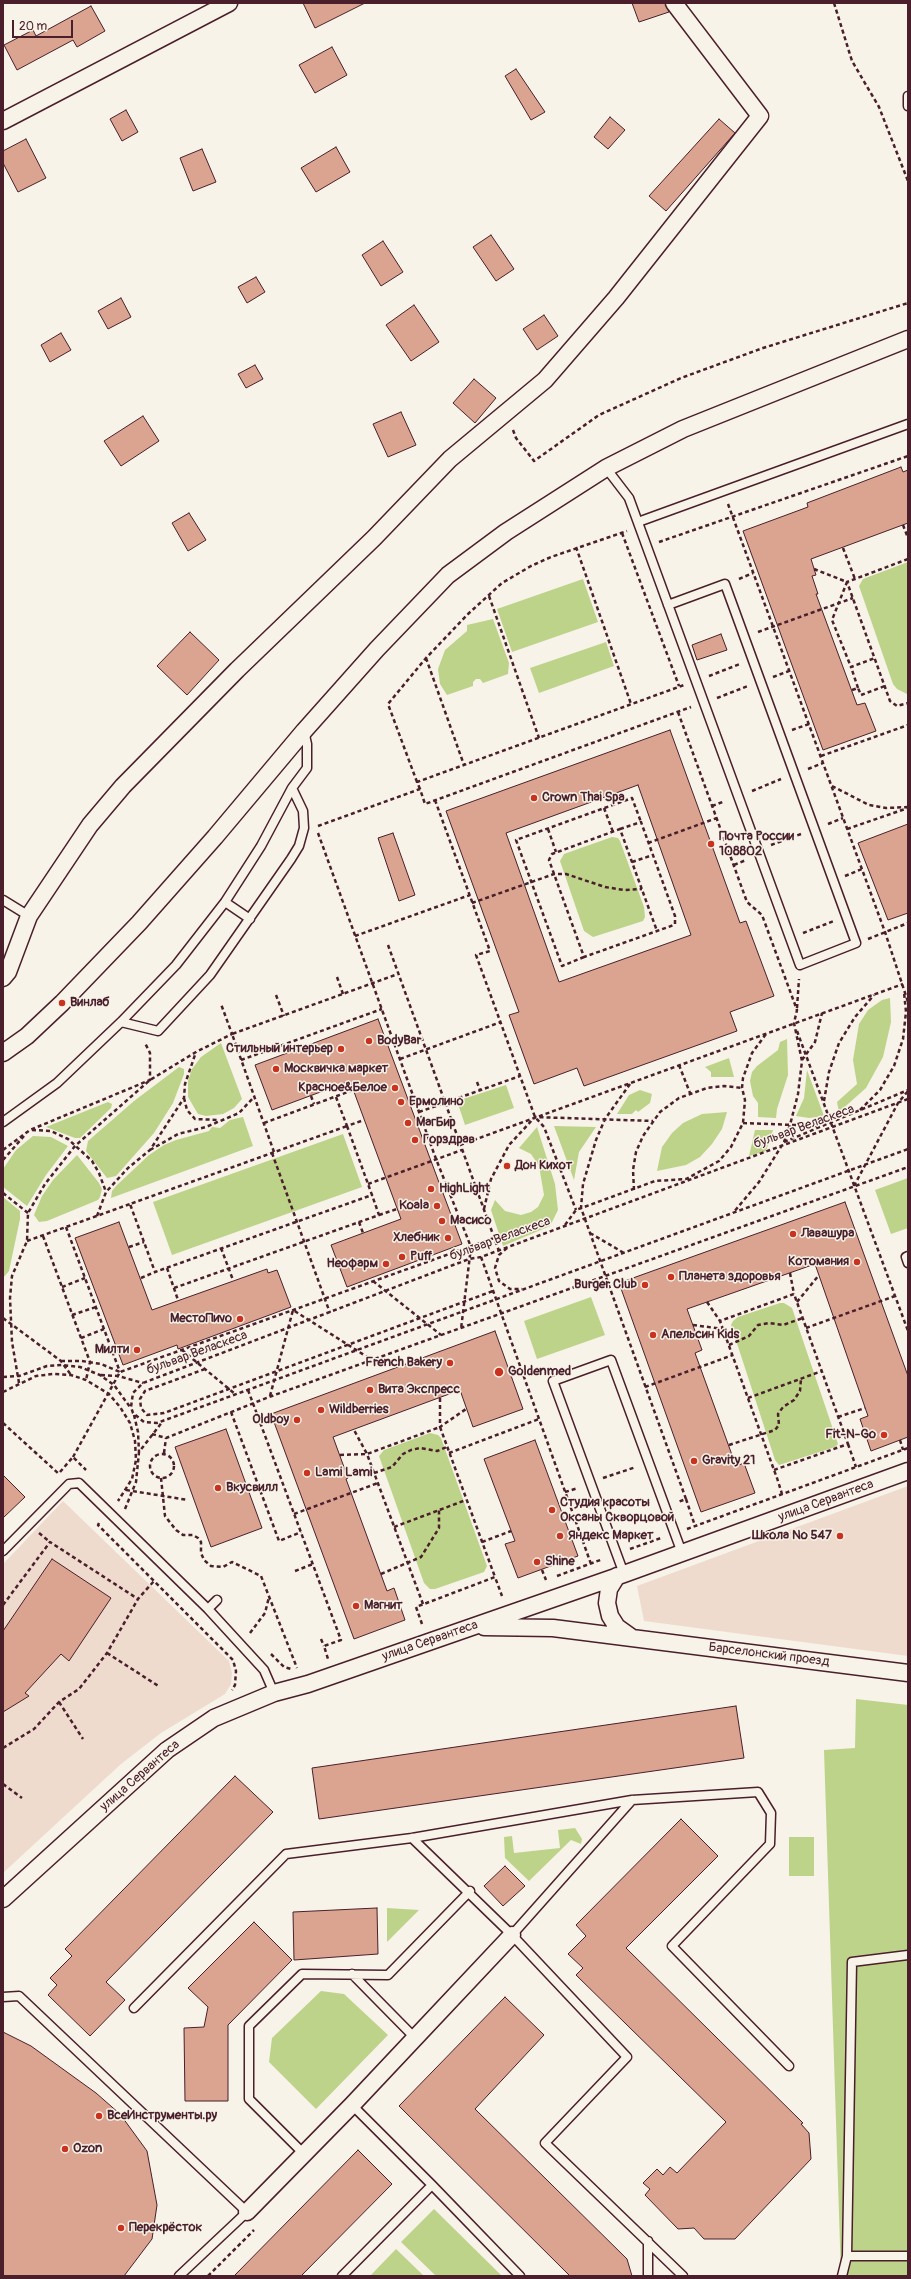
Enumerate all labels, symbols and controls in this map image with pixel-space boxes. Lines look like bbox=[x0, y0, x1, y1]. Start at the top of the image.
scale bar bbox=[14, 12, 75, 38]
text: 20 m bbox=[19, 19, 47, 34]
place label: Crown Thai Spa bbox=[542, 790, 624, 806]
marker: Crown Thai Spa bbox=[529, 793, 539, 803]
place label: Почта России 108802 bbox=[719, 829, 794, 860]
marker: Почта России 108802 bbox=[706, 839, 716, 849]
place label: Винлаб bbox=[70, 995, 110, 1011]
marker: Винлаб bbox=[57, 998, 67, 1008]
place label: BodyBar bbox=[377, 1033, 421, 1049]
marker: BodyBar bbox=[364, 1036, 374, 1046]
place label: Стильный интерьер bbox=[226, 1041, 333, 1057]
marker: Стильный интерьер bbox=[336, 1044, 346, 1054]
place label: Москвичка маркет bbox=[284, 1061, 388, 1077]
marker: Москвичка маркет bbox=[271, 1064, 281, 1074]
place label: Красное&Белое bbox=[298, 1080, 387, 1096]
marker: Красное&Белое bbox=[390, 1083, 400, 1093]
place label: Ермолино bbox=[409, 1094, 464, 1110]
marker: Ермолино bbox=[396, 1097, 406, 1107]
street label: бульвар Веласкеса bbox=[751, 1102, 857, 1152]
place label: МагБир bbox=[416, 1115, 456, 1131]
marker: МагБир bbox=[403, 1118, 413, 1128]
place label: Горздрав bbox=[423, 1132, 475, 1148]
marker: Горздрав bbox=[410, 1135, 420, 1145]
place label: Дон Кихот bbox=[515, 1158, 572, 1174]
marker: Дон Кихот bbox=[502, 1161, 512, 1171]
place label: HighLight bbox=[439, 1181, 490, 1197]
marker: HighLight bbox=[426, 1184, 436, 1194]
place label: Koala bbox=[399, 1198, 429, 1214]
marker: Koala bbox=[432, 1201, 442, 1211]
place label: Масисо bbox=[450, 1213, 491, 1229]
street label: бульвар Веласкеса bbox=[447, 1214, 553, 1264]
marker: Масисо bbox=[437, 1216, 447, 1226]
place label: Лавашура bbox=[801, 1226, 854, 1242]
marker: Лавашура bbox=[788, 1229, 798, 1239]
place label: Хлебник bbox=[393, 1230, 440, 1246]
marker: Хлебник bbox=[443, 1233, 453, 1243]
place label: Puff bbox=[410, 1249, 432, 1265]
marker: Puff bbox=[397, 1252, 407, 1262]
place label: Котомания bbox=[788, 1254, 849, 1270]
place label: Неофарм bbox=[326, 1256, 378, 1272]
marker: Котомания bbox=[852, 1257, 862, 1267]
marker: Неофарм bbox=[381, 1259, 391, 1269]
place label: Планета здоровья bbox=[679, 1269, 781, 1285]
marker: Планета здоровья bbox=[666, 1272, 676, 1282]
place label: Burger Club bbox=[574, 1277, 637, 1293]
marker: Burger Club bbox=[640, 1280, 650, 1290]
place label: МестоПиvо bbox=[170, 1311, 232, 1327]
marker: МестоПиvо bbox=[235, 1314, 245, 1324]
place label: Апельсин Kids bbox=[661, 1327, 739, 1343]
street label: бульвар Веласкеса bbox=[144, 1328, 250, 1378]
marker: Апельсин Kids bbox=[648, 1330, 658, 1340]
place label: Милти bbox=[95, 1342, 129, 1358]
marker: Милти bbox=[132, 1345, 142, 1355]
place label: French Bakery bbox=[365, 1355, 442, 1371]
marker: French Bakery bbox=[445, 1358, 455, 1368]
place label: Goldenmed bbox=[508, 1364, 571, 1380]
marker: Goldenmed bbox=[493, 1366, 505, 1378]
place label: Вита Экспресс bbox=[378, 1382, 460, 1398]
marker: Вита Экспресс bbox=[365, 1385, 375, 1395]
place label: Wildberries bbox=[329, 1402, 388, 1418]
marker: Wildberries bbox=[316, 1405, 326, 1415]
place label: Oldboy bbox=[252, 1412, 289, 1428]
marker: Oldboy bbox=[292, 1415, 302, 1425]
place label: Fit-N-Go bbox=[825, 1427, 876, 1443]
marker: Fit-N-Go bbox=[879, 1430, 889, 1440]
place label: Gravity 21 bbox=[702, 1453, 755, 1469]
marker: Gravity 21 bbox=[689, 1456, 699, 1466]
place label: Lami Lami bbox=[315, 1465, 372, 1481]
marker: Lami Lami bbox=[302, 1468, 312, 1478]
street label: улица Сервантеса bbox=[776, 1477, 876, 1525]
place label: Вкусвилл bbox=[226, 1480, 278, 1496]
marker: Вкусвилл bbox=[213, 1483, 223, 1493]
place label: Студия красоты Оксаны Скворцовой bbox=[560, 1495, 674, 1526]
marker: Студия красоты Оксаны Скворцовой bbox=[547, 1505, 557, 1515]
place label: Яндекс Маркет bbox=[568, 1528, 654, 1544]
place label: Школа № 547 bbox=[752, 1528, 832, 1544]
marker: Яндекс Маркет bbox=[555, 1531, 565, 1541]
marker: Школа № 547 bbox=[835, 1531, 845, 1541]
place label: Shine bbox=[545, 1554, 575, 1570]
marker: Shine bbox=[532, 1557, 542, 1567]
place label: Магнит bbox=[364, 1598, 403, 1614]
marker: Магнит bbox=[351, 1601, 361, 1611]
street label: улица Сервантеса bbox=[380, 1617, 480, 1665]
street label: Барселонский проезд bbox=[708, 1640, 830, 1670]
street label: улица Сервантеса bbox=[97, 1737, 183, 1815]
place label: ВсеИнструменты.ру bbox=[107, 2108, 217, 2124]
marker: ВсеИнструменты.ру bbox=[94, 2111, 104, 2121]
place label: Ozon bbox=[73, 2141, 102, 2157]
marker: Ozon bbox=[60, 2144, 70, 2154]
place label: Перекрёсток bbox=[129, 2220, 202, 2236]
marker: Перекрёсток bbox=[116, 2223, 126, 2233]

